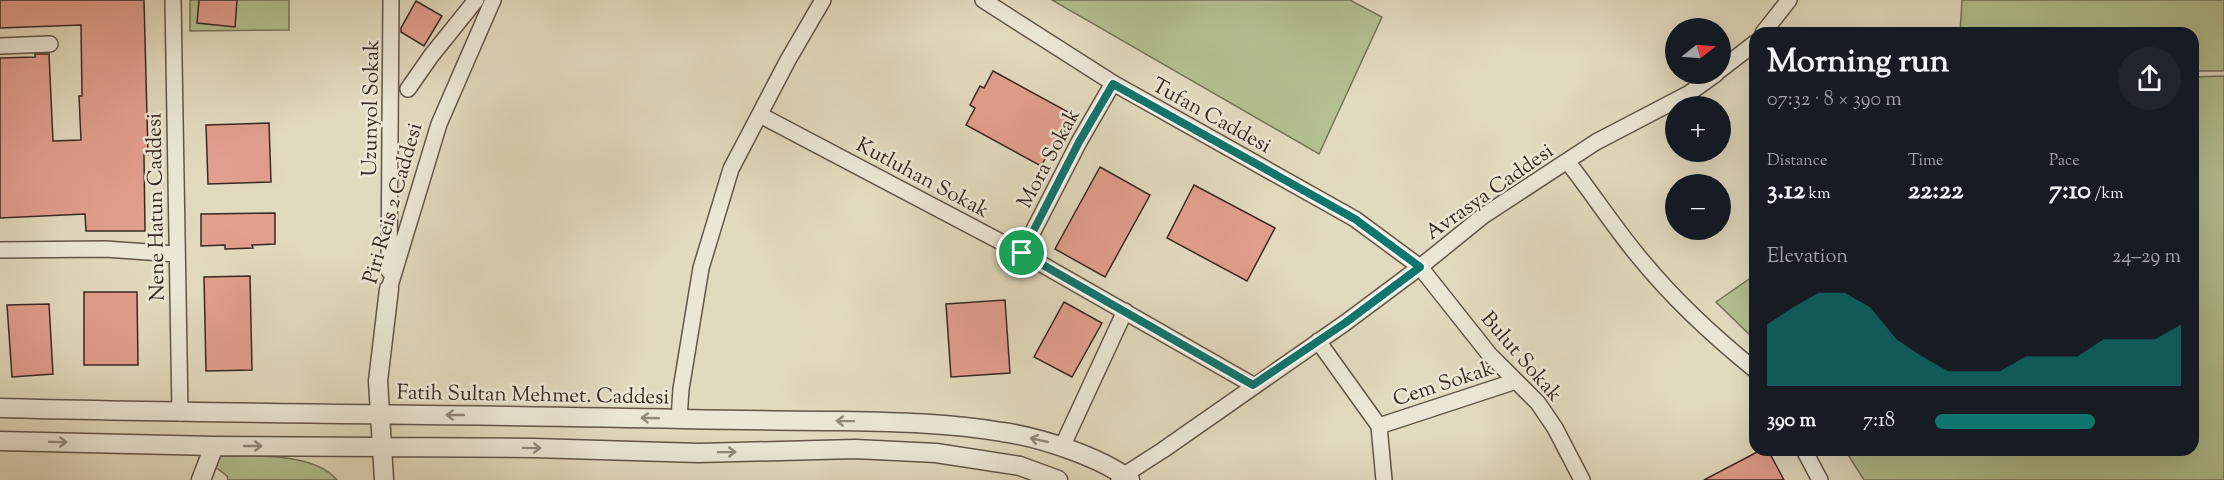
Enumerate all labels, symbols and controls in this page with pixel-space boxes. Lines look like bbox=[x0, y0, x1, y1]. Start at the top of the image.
north arrow bbox=[1665, 18, 1731, 84]
map controls bbox=[1665, 18, 1731, 240]
street label: Uzunyol Sokak bbox=[356, 39, 388, 177]
text: Morning run bbox=[1767, 39, 1949, 87]
button: share bbox=[2118, 47, 2181, 110]
street label: Tufan Caddesi bbox=[1146, 72, 1276, 162]
text: 07:32 · 8 × 390 m bbox=[1767, 86, 1902, 115]
button: + bbox=[1665, 96, 1731, 162]
street label: Mora Sokak bbox=[1011, 103, 1089, 214]
street label: Nene Hatun Caddesi bbox=[140, 113, 174, 301]
street label: Piri Reis 2 Caddesi bbox=[357, 119, 431, 288]
street label: Kutluhan Sokak bbox=[850, 131, 994, 227]
street label: Avrasya Caddesi bbox=[1420, 137, 1560, 248]
text: Distance bbox=[1767, 150, 1827, 173]
text: Time bbox=[1908, 150, 1944, 173]
text: Pace bbox=[2049, 150, 2080, 173]
text: 3.12 bbox=[1767, 173, 1805, 210]
text: 22:22 bbox=[1908, 173, 1963, 210]
text: 7:10 bbox=[2049, 173, 2091, 210]
button: − bbox=[1665, 174, 1731, 240]
text: km bbox=[1805, 183, 1830, 206]
text: /km bbox=[2091, 183, 2123, 206]
pin bbox=[996, 227, 1047, 278]
icon: arrive bbox=[1005, 236, 1038, 269]
text: Elevation bbox=[1767, 243, 1848, 272]
text: 24–29 m bbox=[2112, 243, 2181, 272]
street label: Bulut Sokak bbox=[1473, 306, 1569, 410]
street label: Cem Sokak bbox=[1389, 354, 1498, 415]
street label: Fatih Sultan Mehmet. Caddesi bbox=[396, 379, 670, 413]
text: 390 m bbox=[1767, 407, 1816, 436]
text: 7:18 bbox=[1863, 407, 1895, 436]
one-way arrow bbox=[446, 409, 466, 421]
one-way arrow bbox=[641, 412, 661, 424]
one-way arrow bbox=[836, 416, 856, 427]
one-way arrow bbox=[1029, 433, 1048, 445]
one-way arrow bbox=[48, 436, 68, 448]
one-way arrow bbox=[243, 440, 263, 452]
one-way arrow bbox=[522, 443, 542, 454]
one-way arrow bbox=[717, 446, 737, 458]

